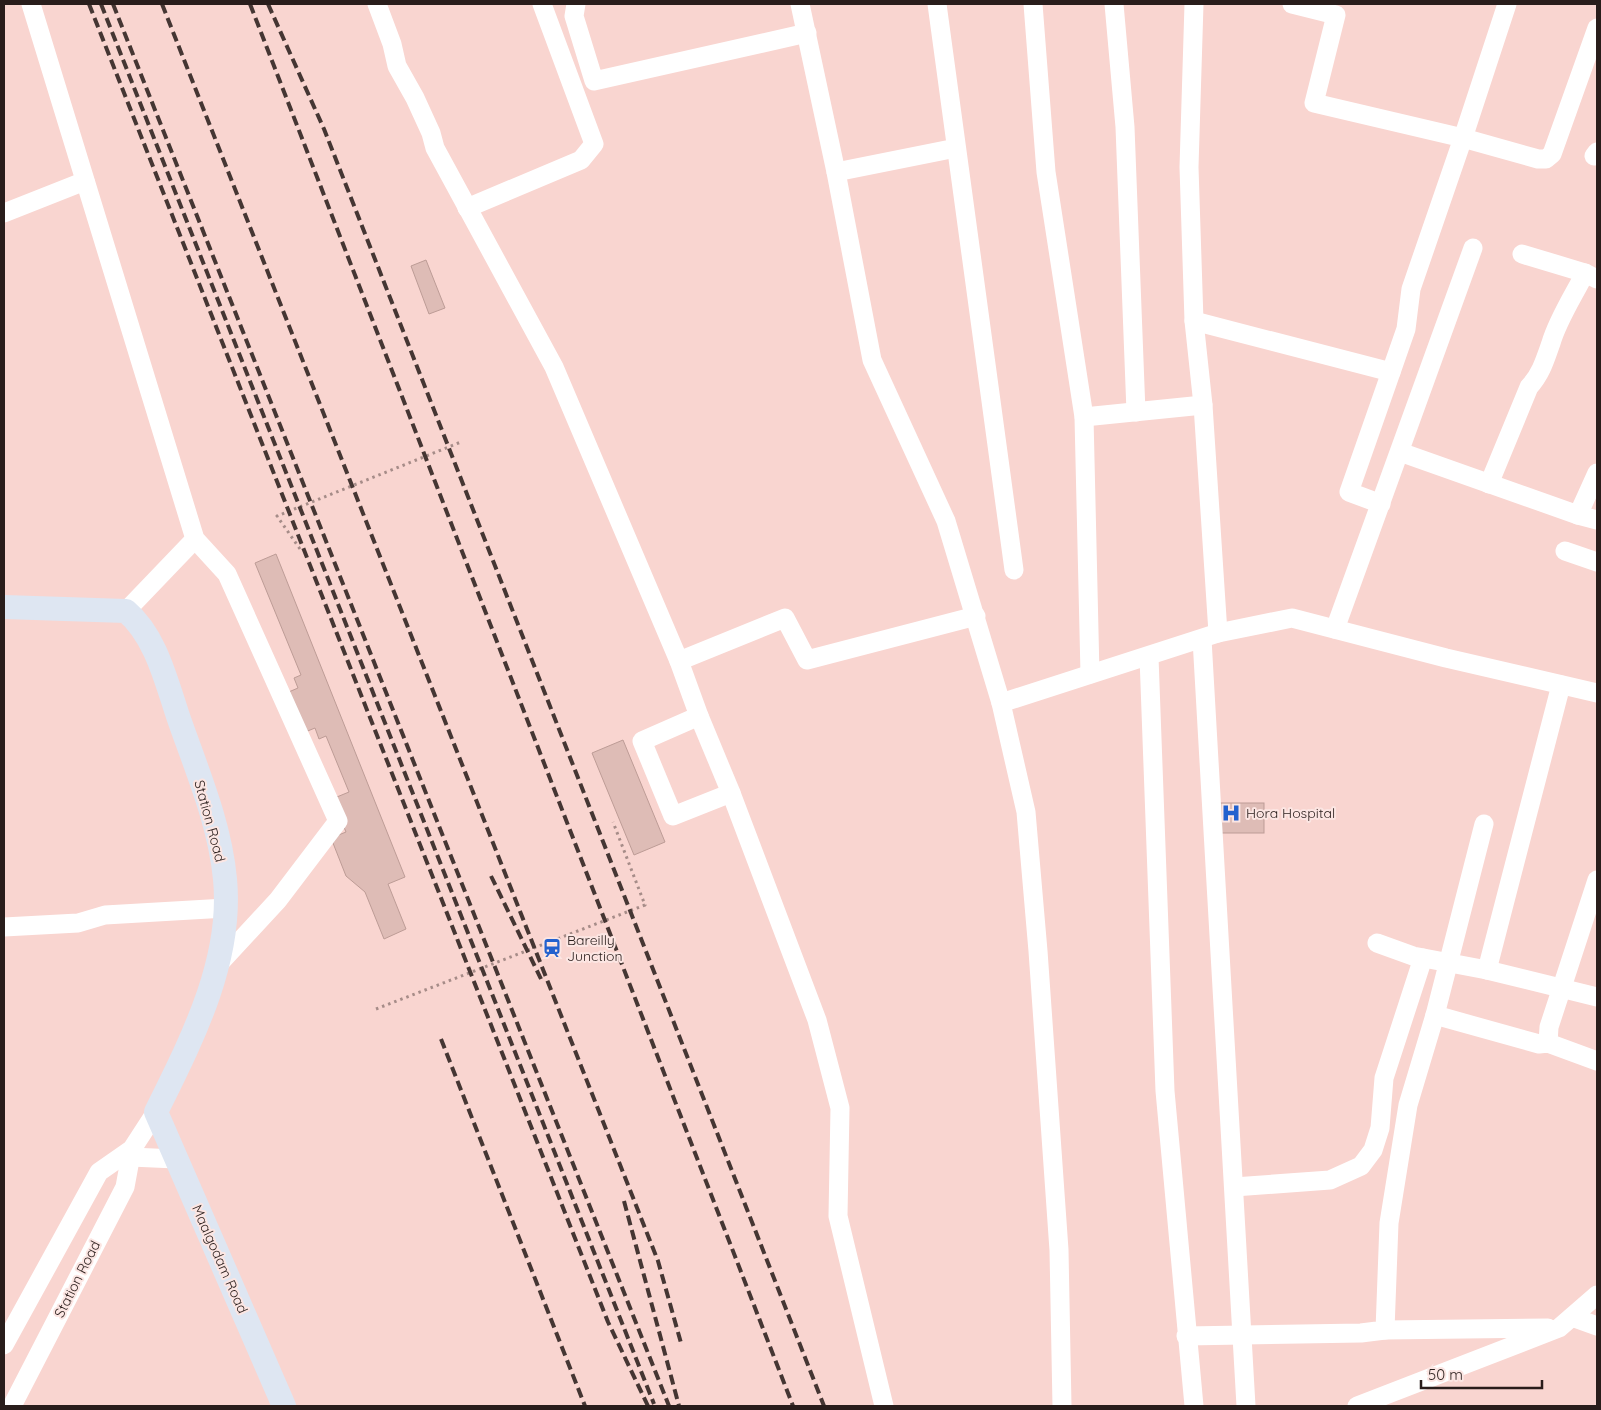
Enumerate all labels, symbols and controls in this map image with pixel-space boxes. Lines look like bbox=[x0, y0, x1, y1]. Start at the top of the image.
street label: Station Road bbox=[190, 778, 230, 864]
hospital icon: Hora Hospital bbox=[1220, 802, 1242, 824]
place label: Hora Hospital bbox=[1246, 804, 1335, 822]
place label: Bareilly Junction bbox=[567, 931, 623, 965]
station icon: Bareilly Junction bbox=[541, 937, 563, 959]
street label: Maalgodam Road bbox=[188, 1202, 252, 1316]
street label: Station Road bbox=[50, 1238, 104, 1320]
scale bar bbox=[1421, 1358, 1542, 1390]
text: 50 m bbox=[1428, 1365, 1463, 1384]

